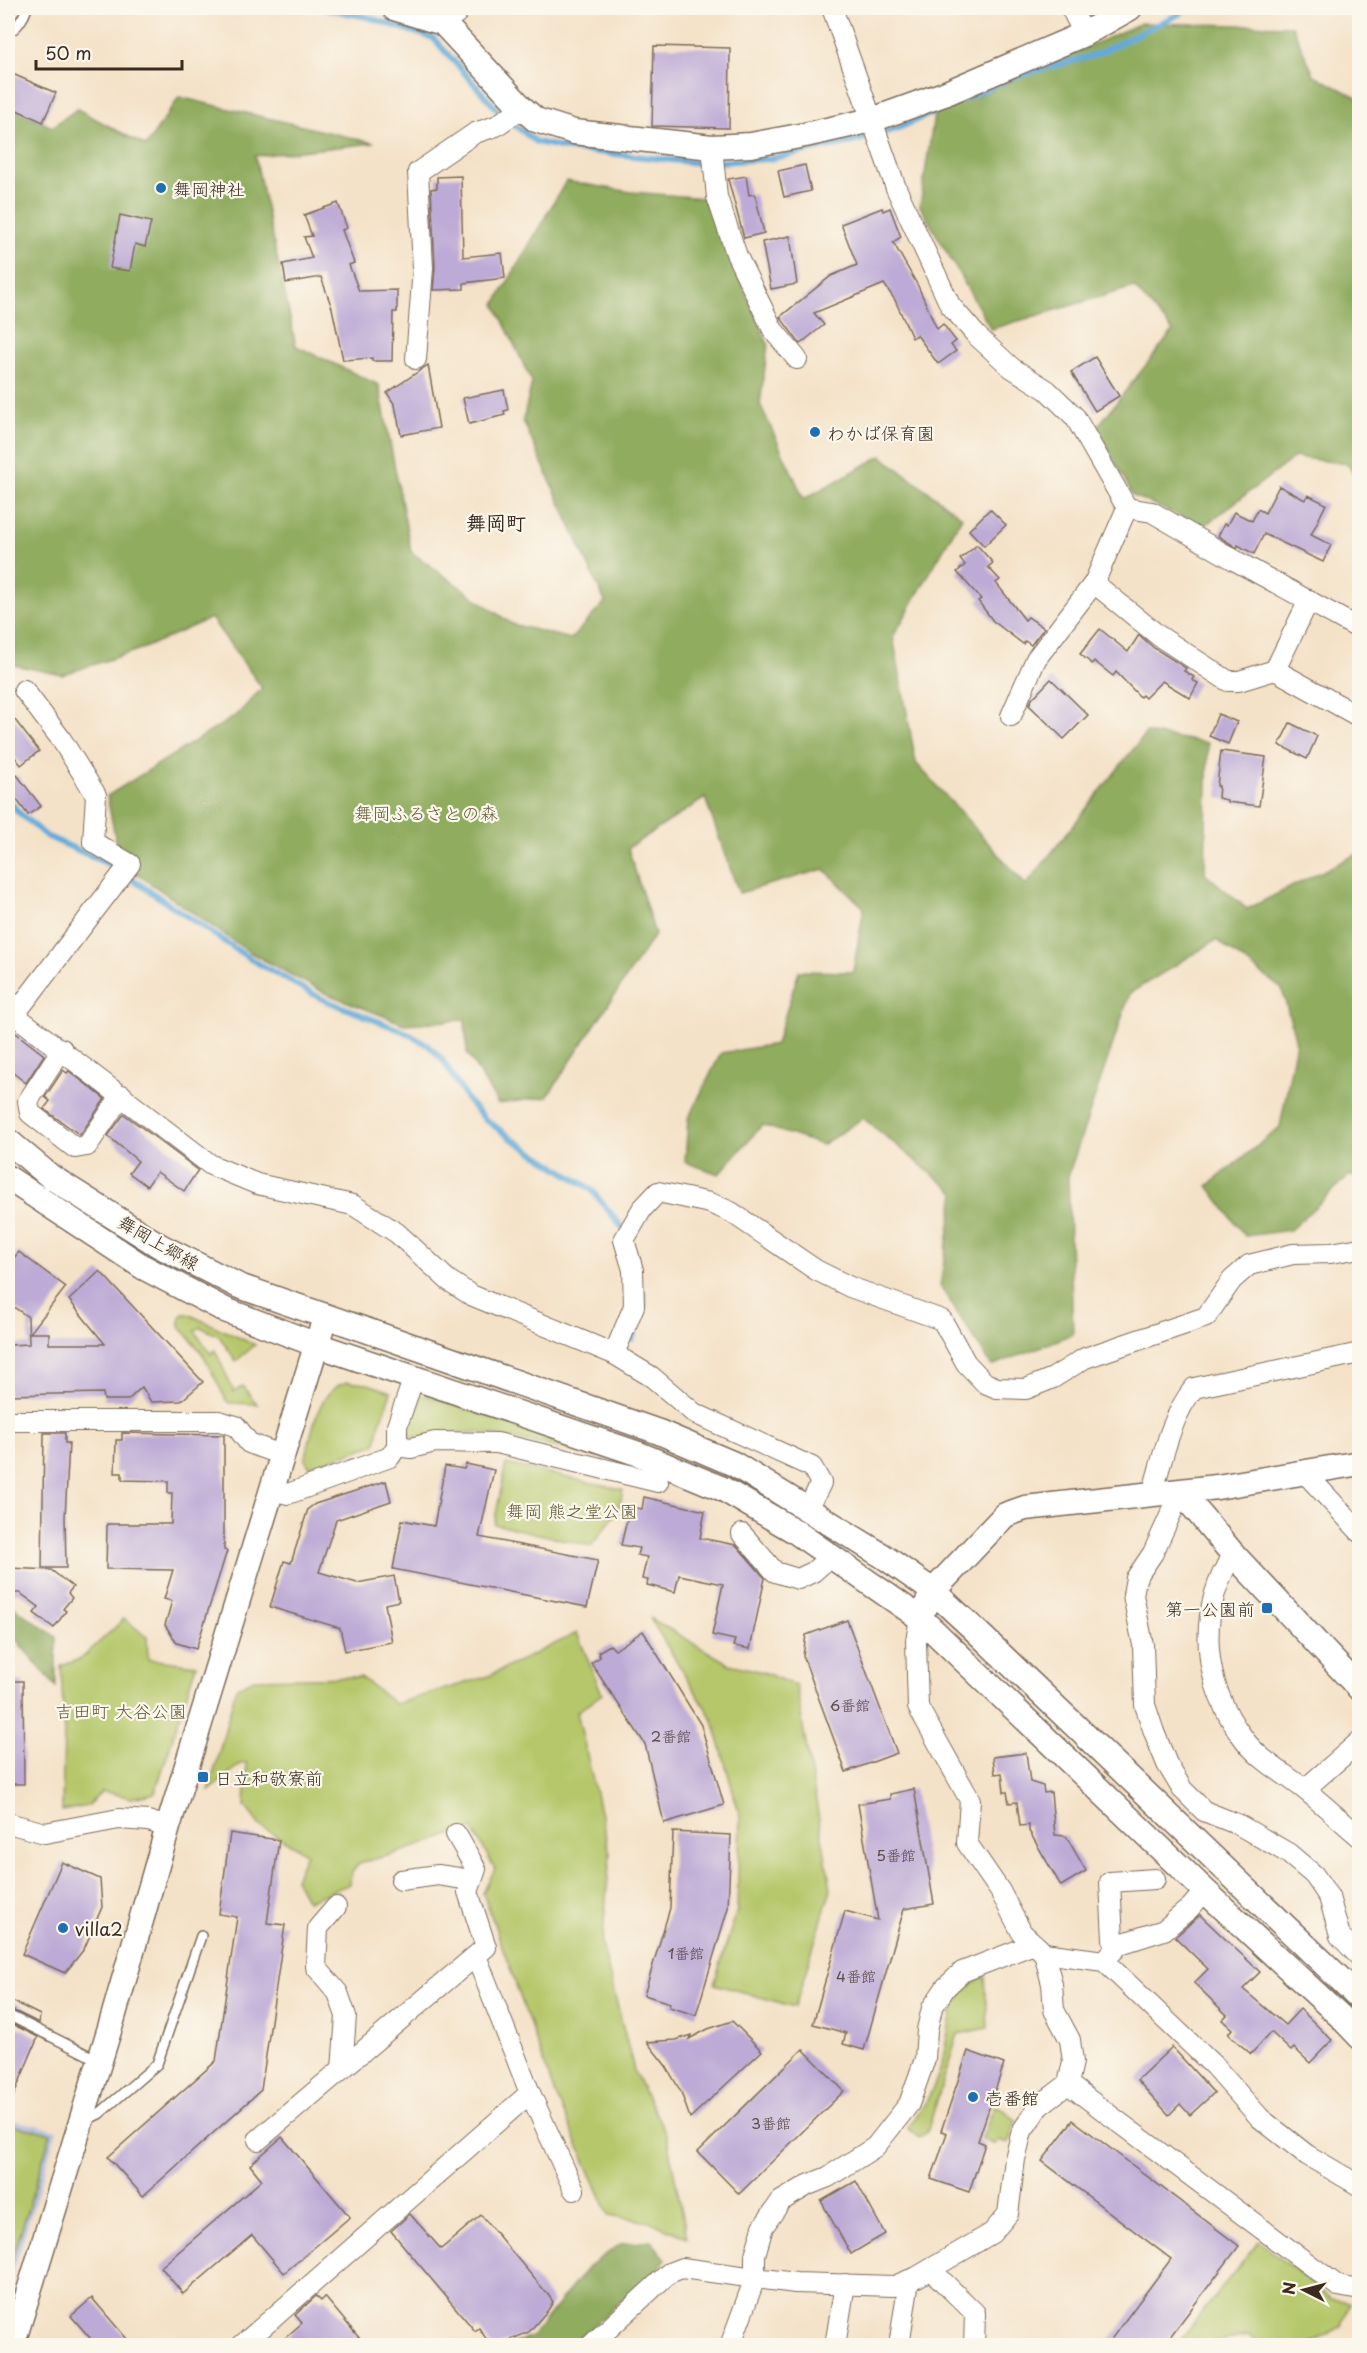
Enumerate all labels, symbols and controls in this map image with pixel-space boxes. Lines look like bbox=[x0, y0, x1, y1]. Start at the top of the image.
scale bar bbox=[36, 33, 182, 71]
text: 50 m bbox=[45, 39, 92, 66]
place label: 舞岡神社 bbox=[173, 175, 245, 202]
marker: 舞岡神社 bbox=[154, 181, 168, 195]
place label: わかば保育園 bbox=[827, 419, 935, 446]
marker: わかば保育園 bbox=[808, 425, 822, 439]
district label: 舞岡町 bbox=[466, 507, 526, 537]
park label: 舞岡ふるさとの森 bbox=[354, 799, 498, 826]
street label: 舞岡上郷線 bbox=[113, 1208, 205, 1276]
park label: 舞岡 熊之堂公園 bbox=[506, 1497, 638, 1524]
place label: 第一公園前 bbox=[1165, 1595, 1255, 1622]
marker: 第一公園前 bbox=[1260, 1601, 1274, 1615]
house number: 6番館 bbox=[830, 1693, 870, 1716]
park label: 吉田町 大谷公園 bbox=[55, 1697, 187, 1724]
house number: 2番館 bbox=[651, 1724, 691, 1747]
place label: 日立和敬寮前 bbox=[215, 1764, 323, 1791]
marker: 日立和敬寮前 bbox=[196, 1770, 210, 1784]
house number: 5番館 bbox=[876, 1843, 916, 1866]
place label: villa2 bbox=[75, 1915, 123, 1942]
marker: villa2 bbox=[56, 1921, 70, 1935]
house number: 1番館 bbox=[668, 1941, 704, 1964]
house number: 4番館 bbox=[836, 1964, 876, 1987]
place label: 壱番館 bbox=[985, 2084, 1039, 2111]
marker: 壱番館 bbox=[966, 2090, 980, 2104]
house number: 3番館 bbox=[751, 2111, 791, 2134]
north arrow bbox=[1274, 2260, 1334, 2320]
text: N bbox=[1275, 2281, 1301, 2296]

